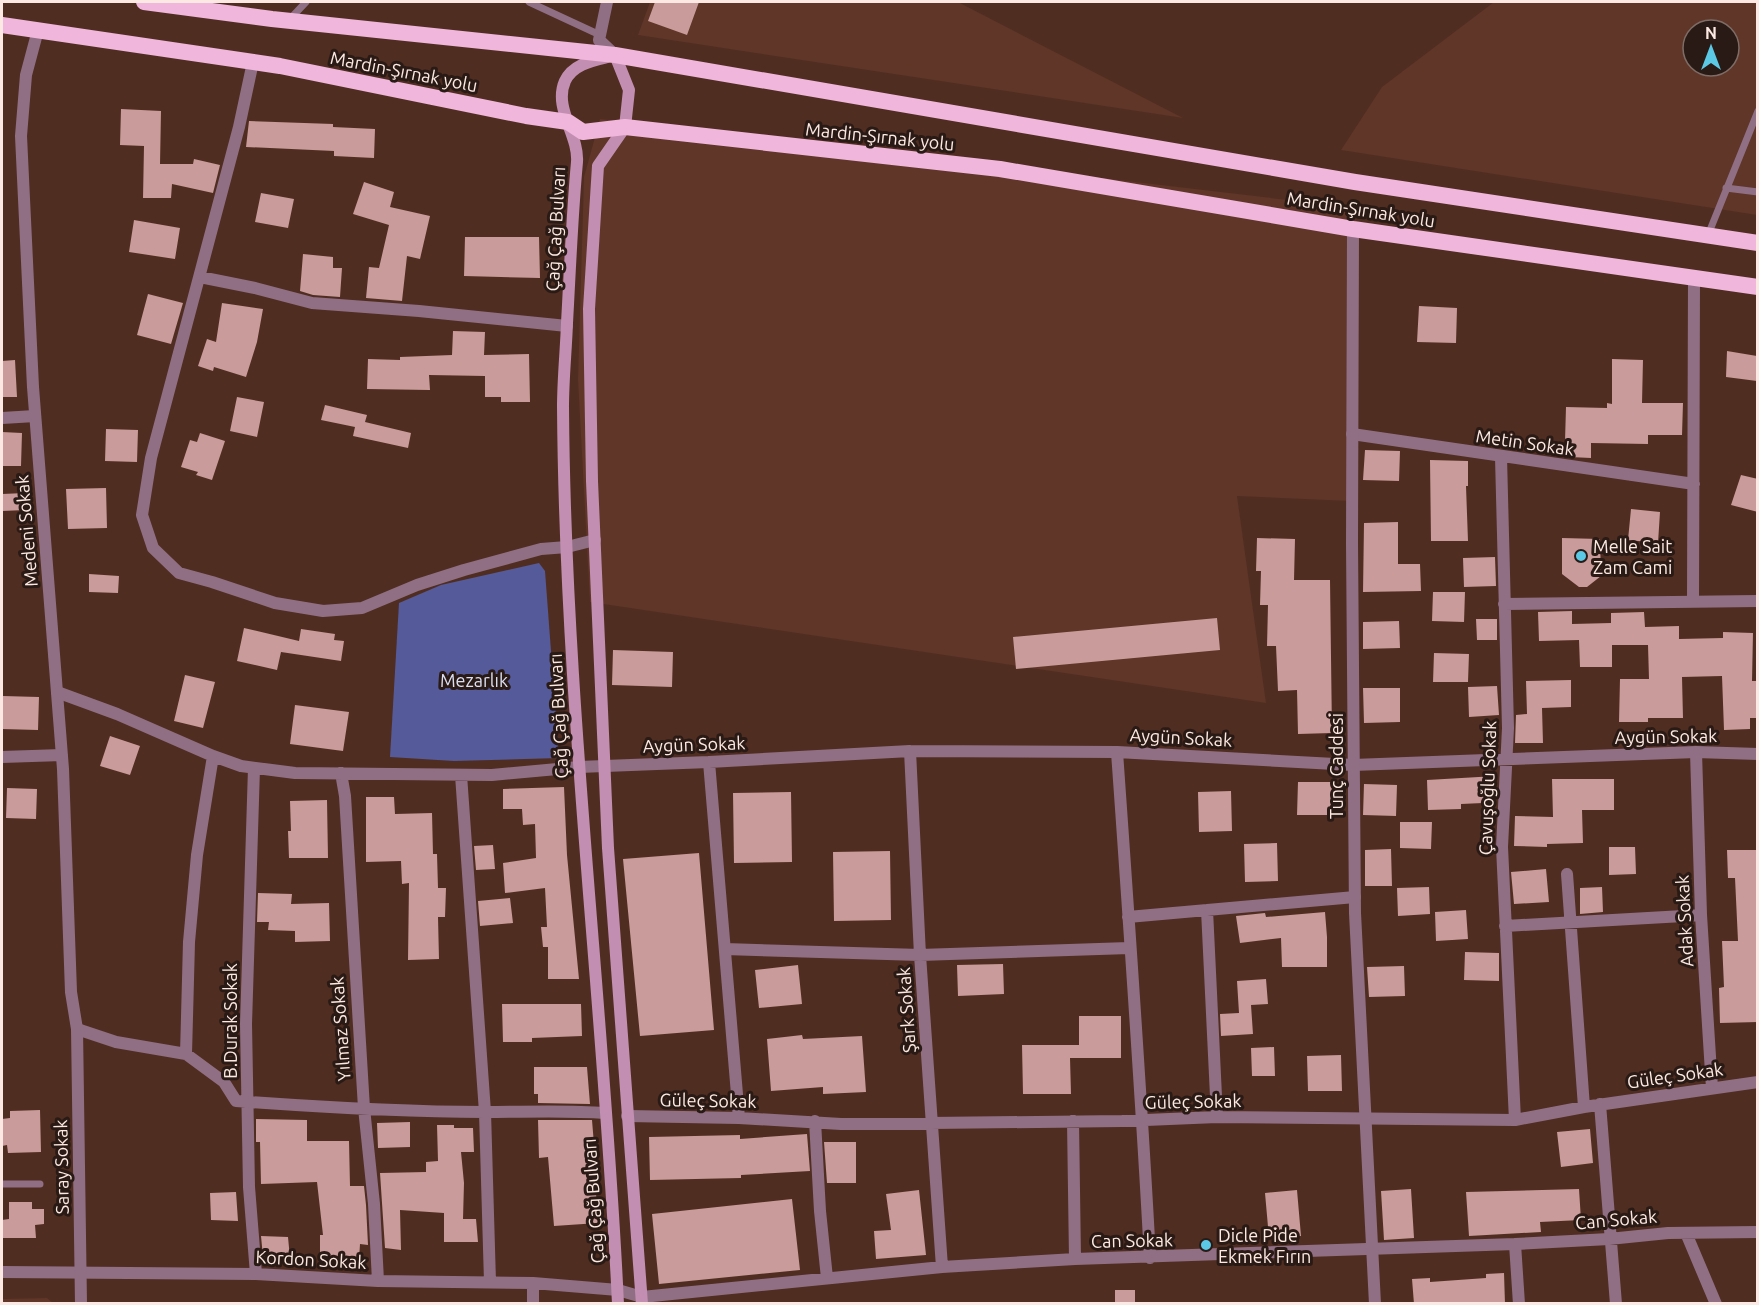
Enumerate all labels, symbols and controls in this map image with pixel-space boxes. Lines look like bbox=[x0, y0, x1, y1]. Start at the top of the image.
north arrow bbox=[1681, 18, 1741, 78]
text: N bbox=[1705, 24, 1717, 42]
street label: Mardin-Şırnak yolu bbox=[329, 47, 479, 95]
street label: Mardin-Şırnak yolu bbox=[805, 118, 955, 154]
street label: Çağ Çağ Bulvarı bbox=[542, 166, 568, 292]
street label: Mardin-Şırnak yolu bbox=[1286, 187, 1436, 231]
street label: Metin Sokak bbox=[1475, 425, 1575, 459]
street label: Medeni Sokak bbox=[11, 474, 41, 588]
place label: Melle Sait Zam Cami bbox=[1593, 536, 1672, 577]
marker: Melle Sait Zam Cami bbox=[1574, 549, 1588, 563]
street label: Çağ Çağ Bulvarı bbox=[545, 653, 571, 779]
park label: Mezarlık bbox=[440, 670, 508, 690]
street label: Tunç Caddesi bbox=[1326, 713, 1346, 819]
street label: Çavuşoğlu Sokak bbox=[1475, 720, 1499, 856]
street label: Aygün Sokak bbox=[1129, 724, 1233, 750]
street label: Aygün Sokak bbox=[1614, 725, 1718, 747]
street label: Aygün Sokak bbox=[642, 732, 746, 756]
street label: Adak Sokak bbox=[1672, 875, 1696, 967]
street label: B.Durak Sokak bbox=[220, 963, 240, 1079]
street label: Şark Sokak bbox=[893, 966, 919, 1054]
street label: Yılmaz Sokak bbox=[326, 976, 354, 1082]
street label: Güleç Sokak bbox=[1626, 1058, 1724, 1092]
street label: Güleç Sokak bbox=[659, 1089, 757, 1111]
street label: Güleç Sokak bbox=[1144, 1090, 1242, 1112]
street label: Saray Sokak bbox=[50, 1119, 72, 1215]
street label: Çağ Çağ Bulvarı bbox=[579, 1138, 607, 1264]
street label: Can Sokak bbox=[1574, 1205, 1658, 1233]
place label: Dicle Pide Ekmek Fırın bbox=[1218, 1225, 1311, 1266]
street label: Can Sokak bbox=[1091, 1229, 1173, 1251]
marker: Dicle Pide Ekmek Fırın bbox=[1199, 1238, 1213, 1252]
street label: Kordon Sokak bbox=[255, 1246, 367, 1272]

